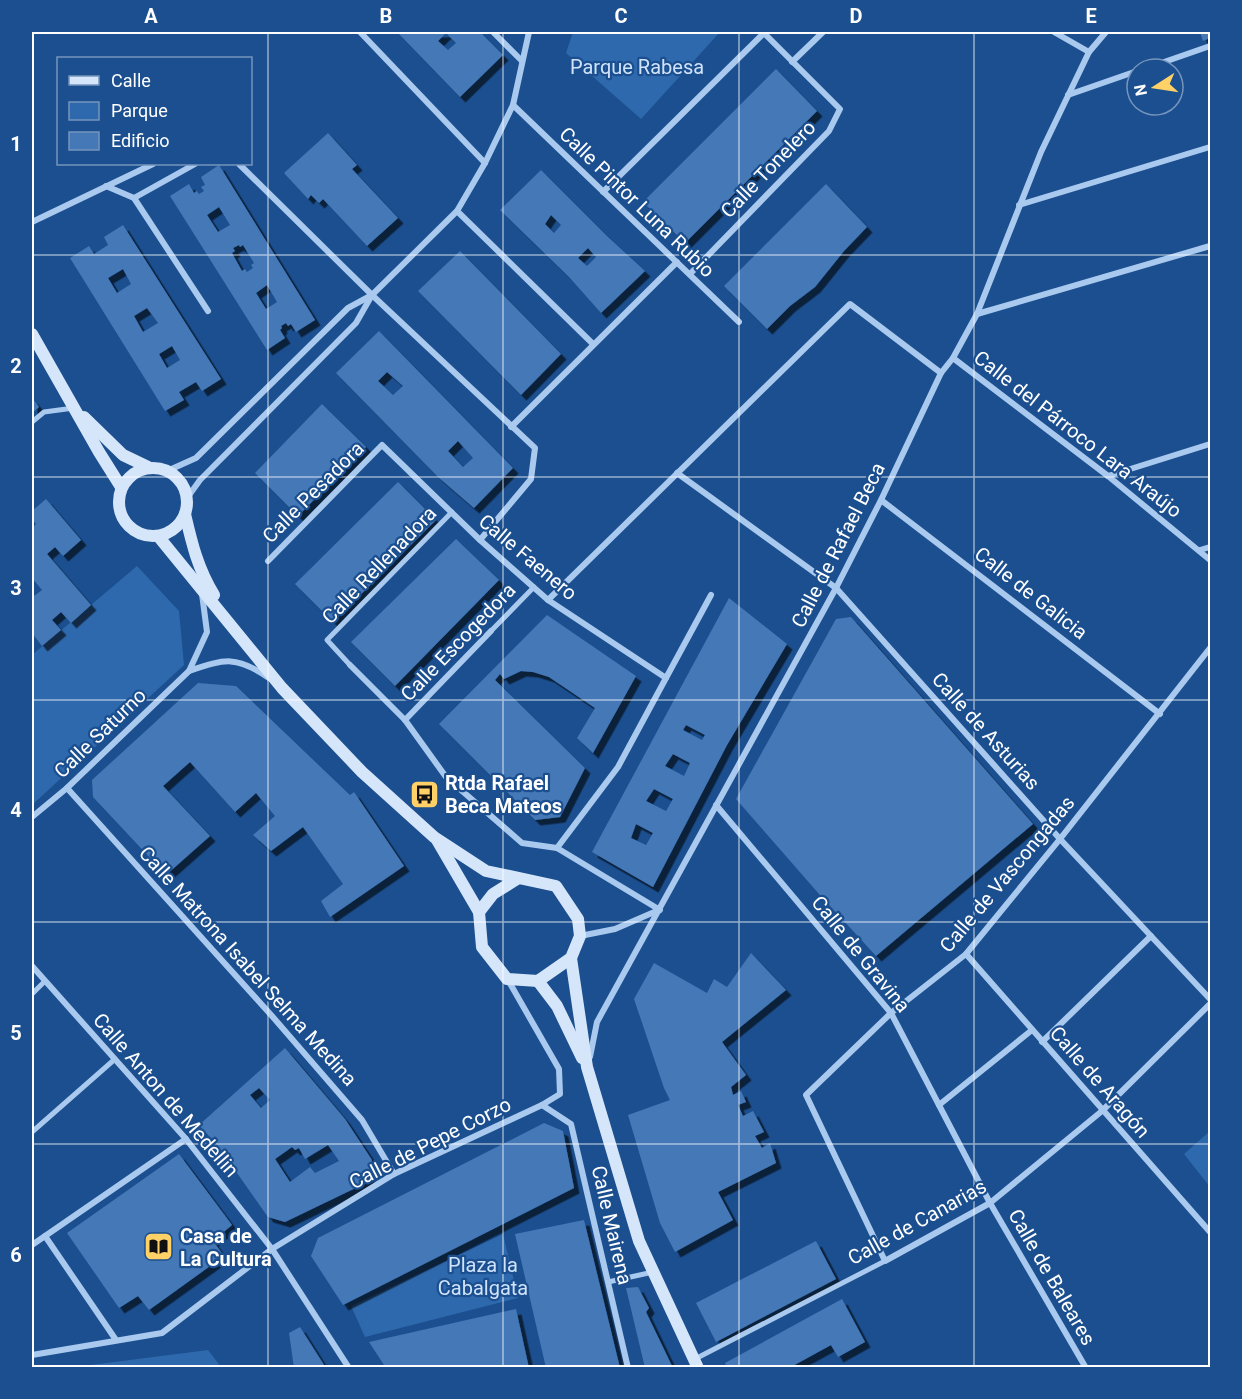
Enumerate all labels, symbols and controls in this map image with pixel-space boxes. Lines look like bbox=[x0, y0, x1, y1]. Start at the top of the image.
text: A bbox=[144, 4, 158, 28]
text: B bbox=[380, 4, 392, 28]
text: C bbox=[614, 4, 628, 28]
text: D bbox=[850, 4, 863, 28]
text: E bbox=[1085, 4, 1097, 28]
park label: Parque Rabesa bbox=[570, 55, 704, 79]
legend bbox=[57, 57, 252, 165]
north arrow bbox=[1125, 57, 1185, 117]
text: Calle bbox=[111, 70, 151, 91]
text: N bbox=[1130, 83, 1151, 98]
text: Parque bbox=[111, 100, 168, 121]
street label: Calle Tonelero bbox=[716, 115, 820, 223]
street label: Calle Pintor Luna Rubio bbox=[554, 122, 720, 282]
text: Edificio bbox=[111, 130, 170, 151]
text: 1 bbox=[10, 132, 22, 156]
street label: Calle del Párroco Lara Araújo bbox=[969, 345, 1187, 523]
text: 2 bbox=[10, 354, 22, 378]
street label: Calle Pesadora bbox=[257, 436, 369, 548]
street label: Calle de Rafael Beca bbox=[786, 459, 890, 631]
street label: Calle Rellenadora bbox=[317, 501, 441, 629]
street label: Calle Faenero bbox=[474, 509, 582, 605]
street label: Calle de Galicia bbox=[970, 542, 1092, 644]
text: 3 bbox=[10, 576, 22, 600]
street label: Calle Escogedora bbox=[396, 578, 520, 706]
street label: Calle de Asturias bbox=[927, 667, 1045, 795]
street label: Calle Saturno bbox=[49, 683, 151, 783]
place label: Rtda Rafael Beca Mateos bbox=[445, 771, 562, 818]
bus stop icon: Rtda Rafael Beca Mateos bbox=[408, 778, 440, 810]
street label: Calle de Vascongadas bbox=[934, 791, 1080, 957]
text: 4 bbox=[10, 798, 22, 822]
street label: Calle Matrona Isabel Selma Medina bbox=[134, 841, 362, 1091]
street label: Calle de Gravina bbox=[807, 891, 915, 1017]
street label: Calle Anton de Medellin bbox=[88, 1008, 244, 1182]
text: 5 bbox=[10, 1021, 22, 1045]
street label: Calle de Aragón bbox=[1045, 1021, 1155, 1143]
street label: Calle de Pepe Corzo bbox=[345, 1092, 515, 1194]
street label: Calle Mairena bbox=[587, 1163, 637, 1287]
street label: Calle de Canarias bbox=[844, 1174, 990, 1270]
street label: Calle de Baleares bbox=[1003, 1205, 1101, 1349]
place label: Casa de La Cultura bbox=[180, 1224, 272, 1271]
library icon: Casa de La Cultura bbox=[143, 1231, 175, 1263]
text: 6 bbox=[10, 1243, 22, 1267]
park label: Plaza la Cabalgata bbox=[438, 1253, 528, 1300]

